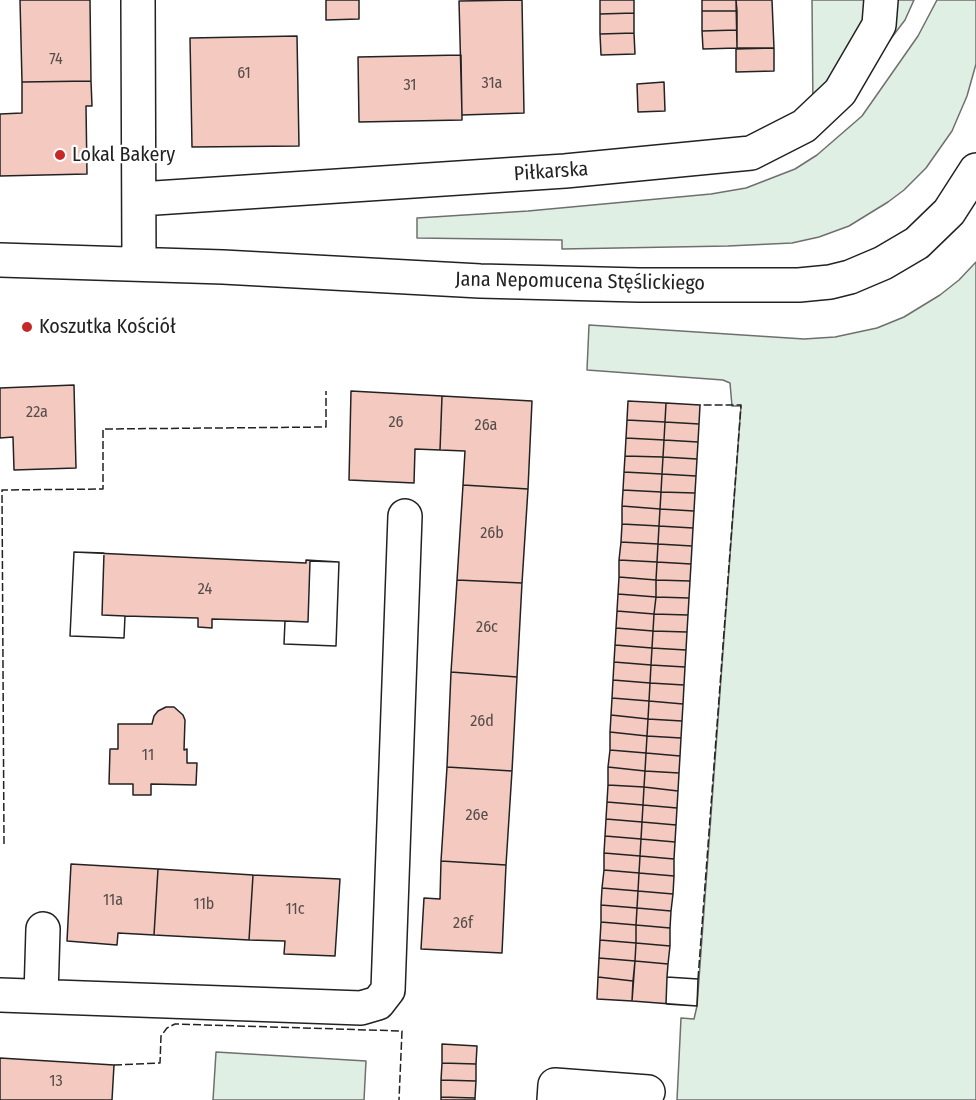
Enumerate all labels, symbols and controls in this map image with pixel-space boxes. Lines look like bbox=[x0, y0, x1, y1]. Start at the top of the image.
house number: 74 bbox=[49, 50, 63, 70]
house number: 61 bbox=[237, 64, 251, 84]
house number: 31a bbox=[482, 74, 502, 94]
house number: 31 bbox=[403, 76, 417, 96]
place label: Lokal Bakery bbox=[72, 143, 175, 167]
marker: Lokal Bakery bbox=[53, 148, 67, 162]
street label: Piłkarska bbox=[513, 157, 589, 187]
street label: Jana Nepomucena Stęślickiego bbox=[455, 268, 705, 296]
place label: Koszutka Kościół bbox=[39, 315, 176, 339]
marker: Koszutka Kościół bbox=[20, 320, 34, 334]
house number: 22a bbox=[26, 403, 48, 423]
house number: 26 bbox=[389, 413, 403, 433]
house number: 26a bbox=[475, 416, 497, 436]
house number: 26b bbox=[480, 524, 504, 544]
house number: 24 bbox=[198, 580, 212, 600]
house number: 26c bbox=[476, 618, 498, 638]
house number: 26d bbox=[470, 712, 494, 732]
house number: 11 bbox=[142, 746, 154, 766]
house number: 26e bbox=[466, 806, 488, 826]
house number: 11a bbox=[103, 891, 123, 911]
house number: 11b bbox=[194, 895, 214, 915]
house number: 11c bbox=[285, 900, 305, 920]
house number: 26f bbox=[453, 914, 473, 934]
house number: 13 bbox=[49, 1072, 63, 1092]

